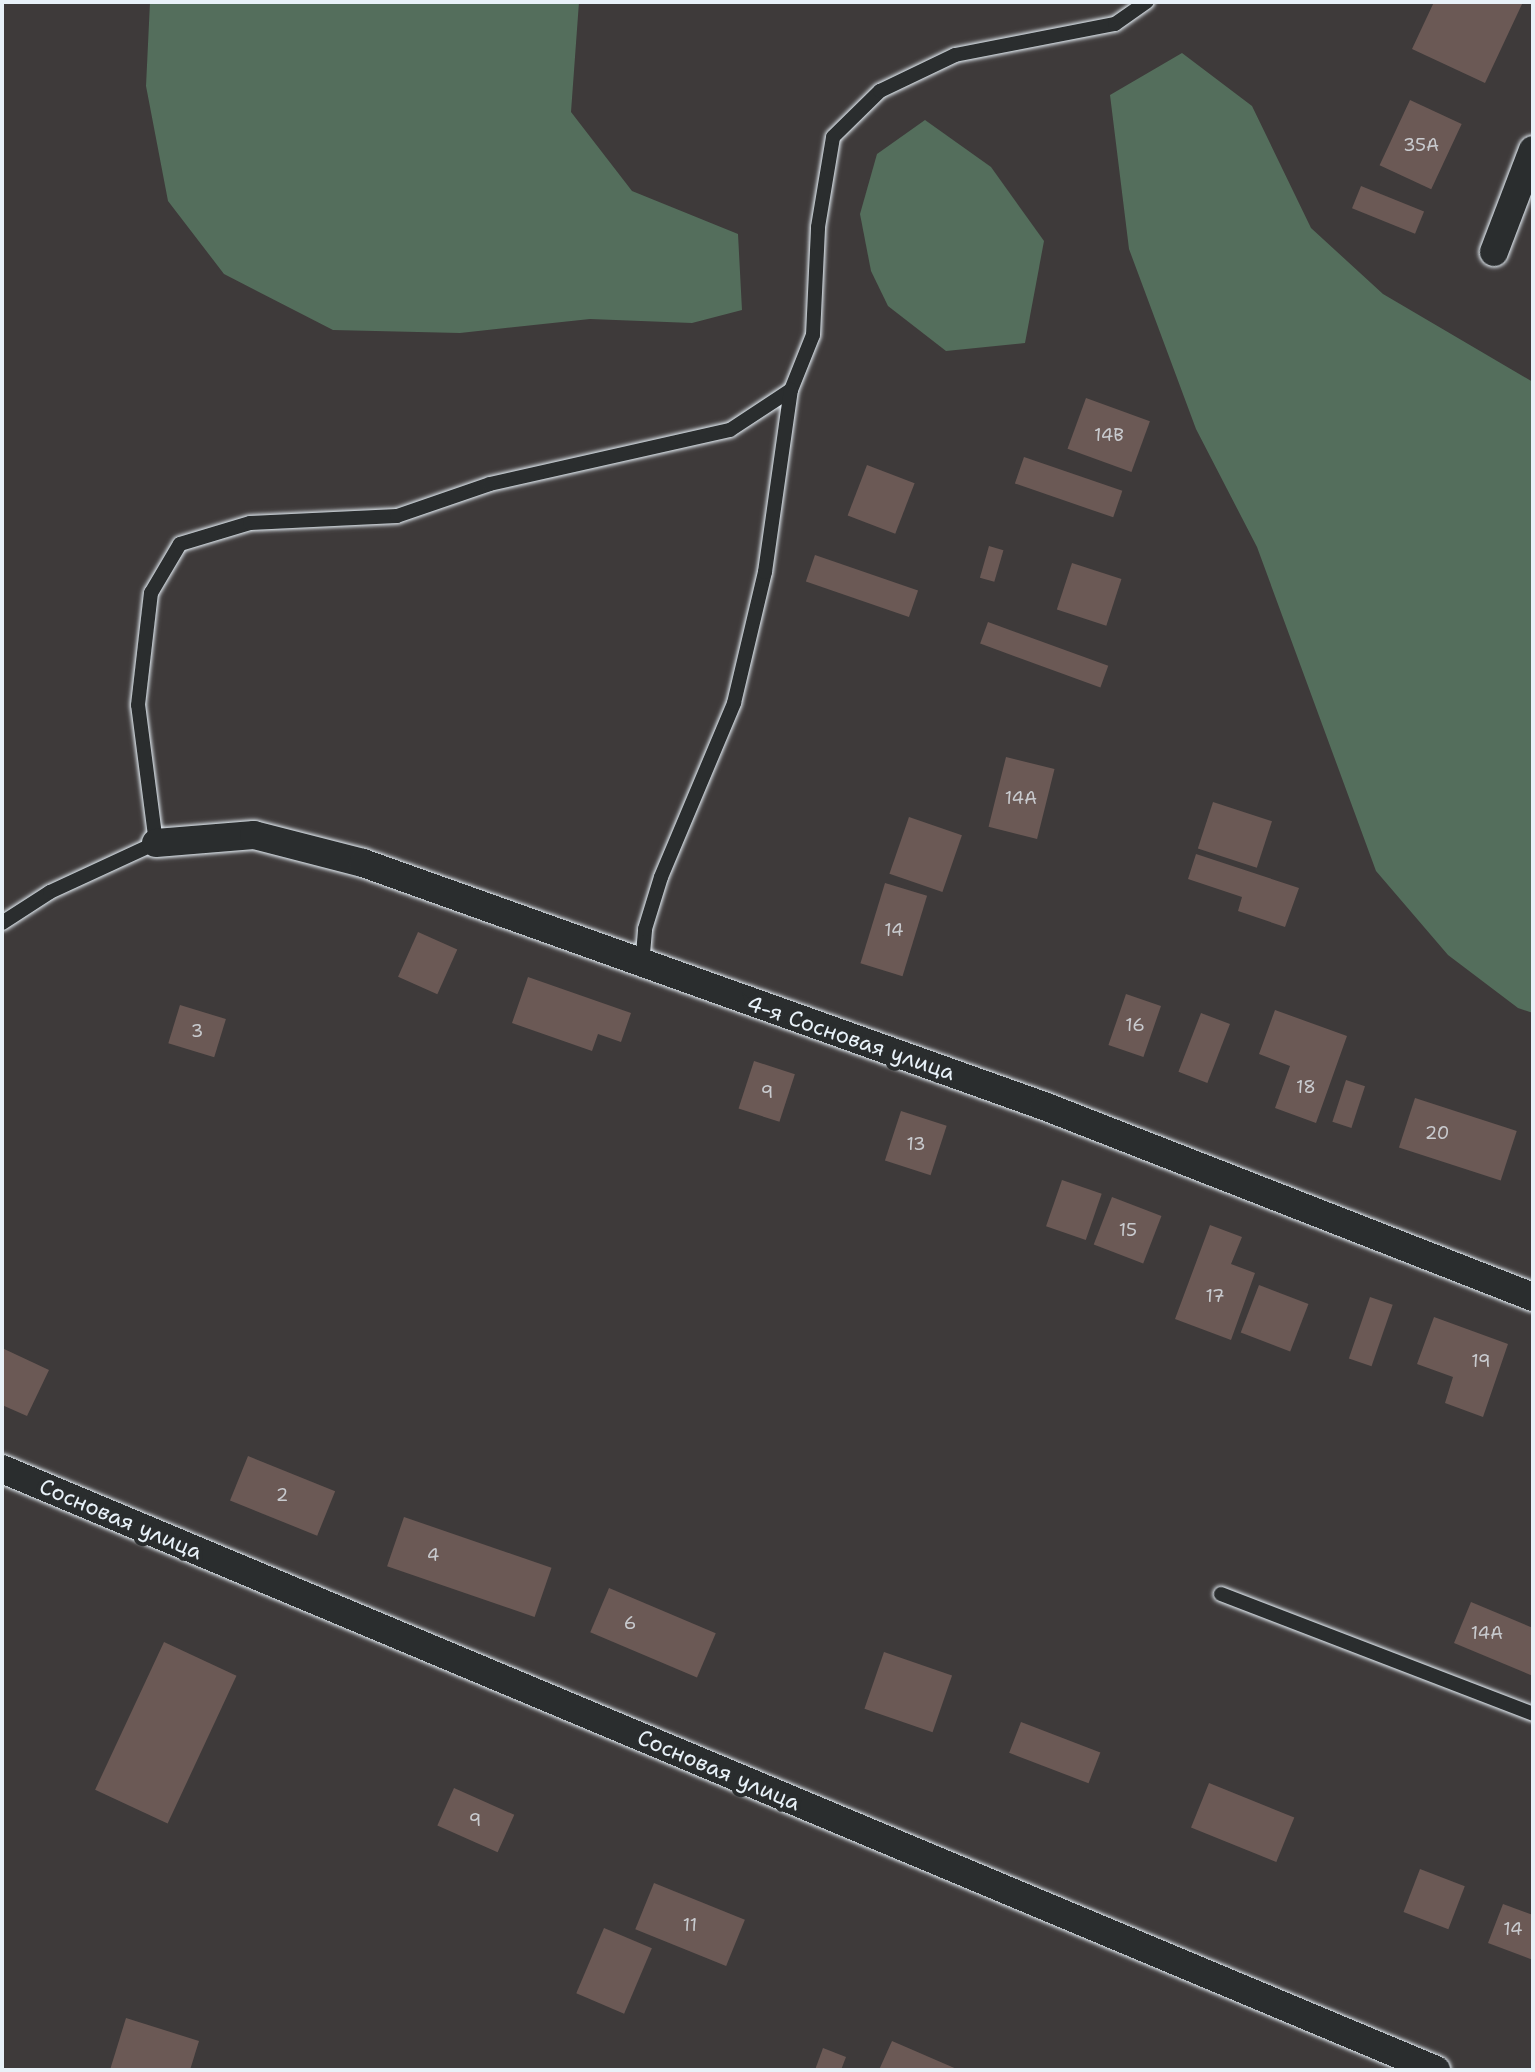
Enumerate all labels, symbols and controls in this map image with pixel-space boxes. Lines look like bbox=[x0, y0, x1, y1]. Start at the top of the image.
house number: 35А bbox=[1403, 134, 1439, 156]
house number: 14В bbox=[1094, 424, 1124, 446]
house number: 14А bbox=[1005, 787, 1037, 809]
house number: 14 bbox=[884, 919, 904, 941]
street label: 4-я Сосновая улица bbox=[743, 990, 959, 1086]
house number: 16 bbox=[1125, 1014, 1145, 1036]
house number: 3 bbox=[191, 1020, 203, 1042]
house number: 18 bbox=[1296, 1076, 1316, 1098]
house number: 9 bbox=[761, 1081, 773, 1103]
house number: 20 bbox=[1425, 1122, 1449, 1144]
house number: 13 bbox=[906, 1133, 926, 1155]
house number: 15 bbox=[1119, 1219, 1137, 1241]
house number: 17 bbox=[1205, 1285, 1225, 1307]
house number: 19 bbox=[1471, 1350, 1491, 1372]
street label: Сосновая улица bbox=[36, 1473, 206, 1565]
house number: 2 bbox=[276, 1484, 288, 1506]
house number: 4 bbox=[427, 1544, 439, 1566]
house number: 6 bbox=[624, 1612, 636, 1634]
house number: 14А bbox=[1471, 1622, 1503, 1644]
street label: Сосновая улица bbox=[634, 1724, 804, 1816]
house number: 9 bbox=[469, 1809, 481, 1831]
house number: 11 bbox=[683, 1914, 697, 1936]
house number: 14 bbox=[1503, 1918, 1523, 1940]

